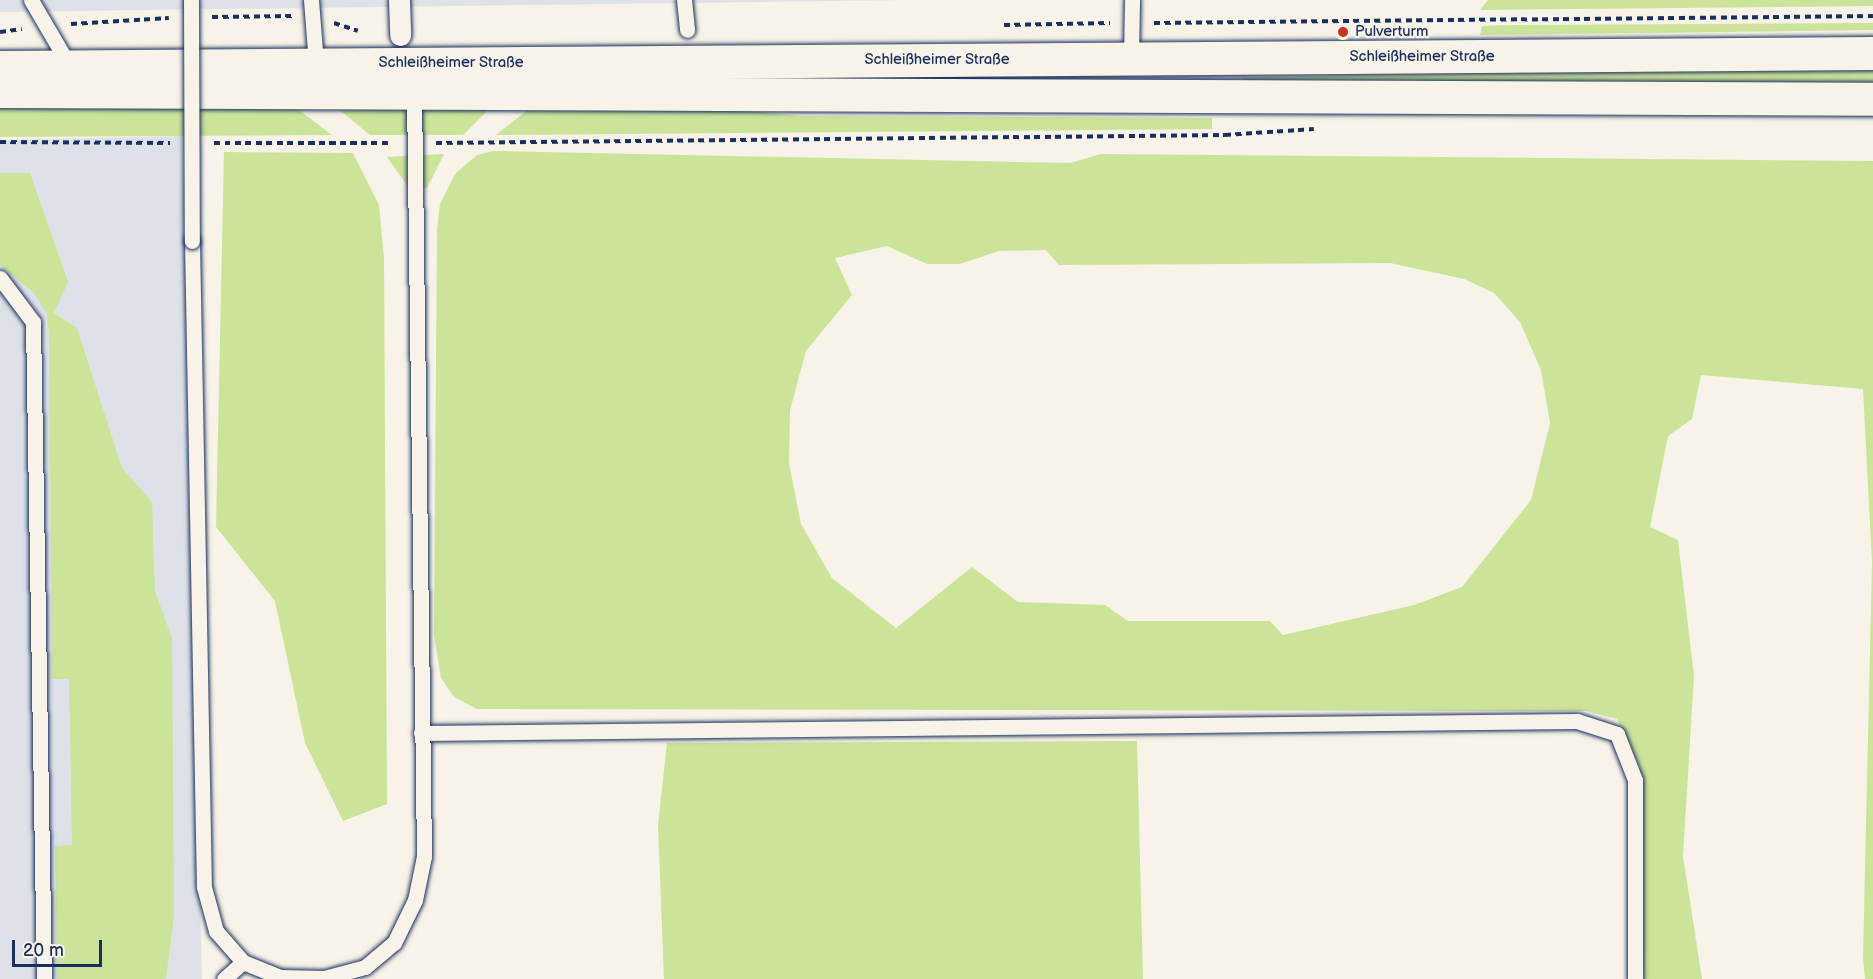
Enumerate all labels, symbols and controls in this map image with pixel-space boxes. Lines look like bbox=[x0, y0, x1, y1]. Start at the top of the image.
place label: Pulverturm bbox=[1355, 23, 1428, 41]
marker: Pulverturm bbox=[1336, 25, 1350, 39]
street label: Schleißheimer Straße bbox=[1349, 48, 1495, 66]
street label: Schleißheimer Straße bbox=[864, 51, 1010, 69]
street label: Schleißheimer Straße bbox=[378, 54, 524, 72]
scale bar bbox=[15, 928, 105, 966]
text: 20 m bbox=[23, 940, 64, 961]

